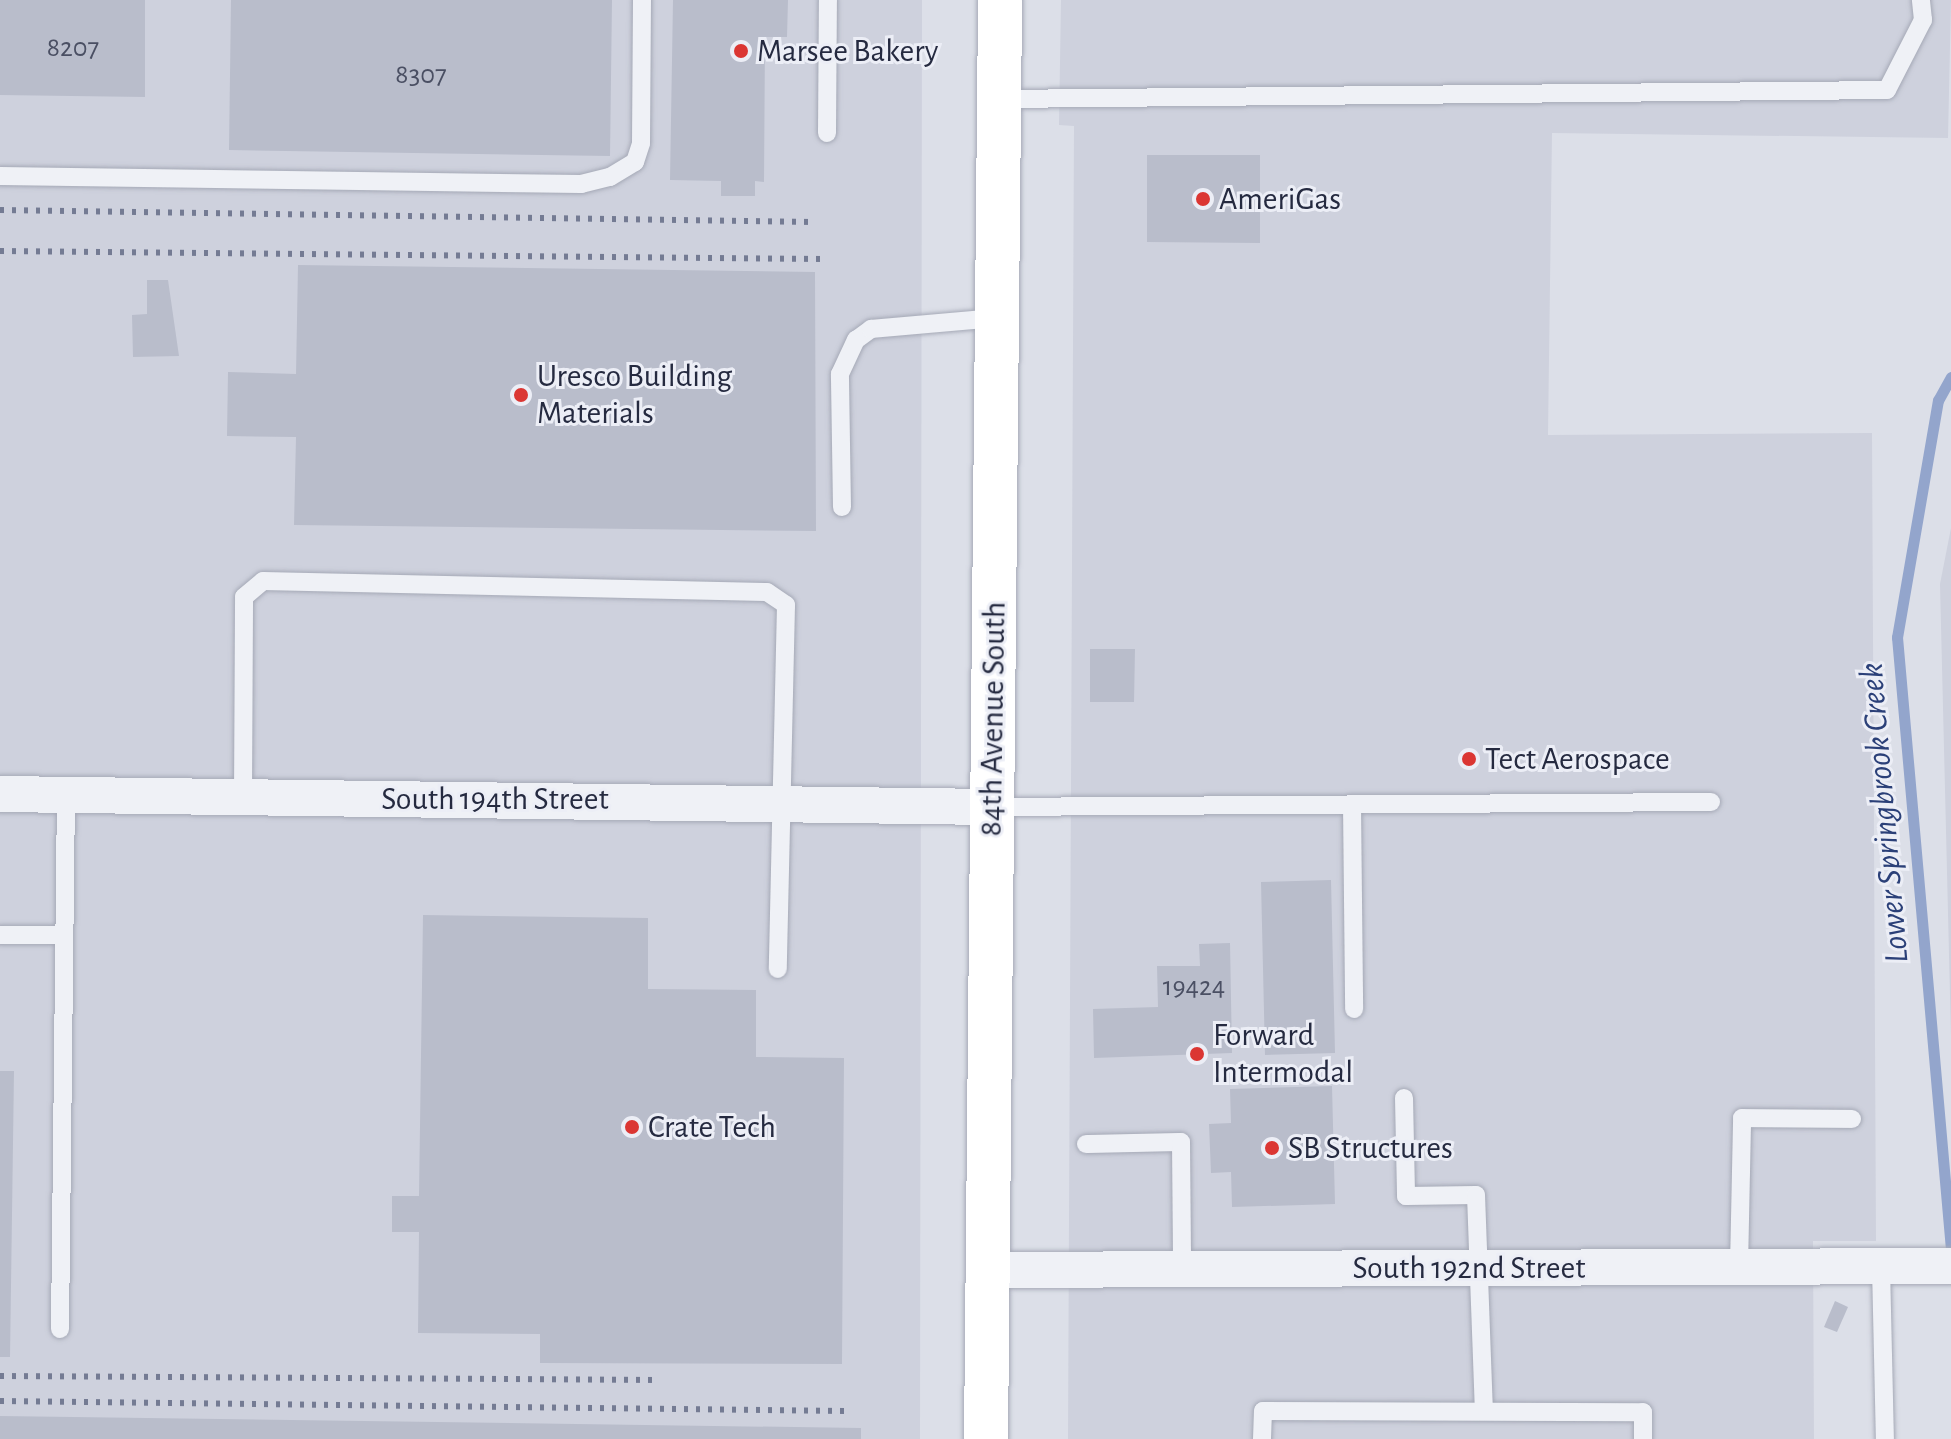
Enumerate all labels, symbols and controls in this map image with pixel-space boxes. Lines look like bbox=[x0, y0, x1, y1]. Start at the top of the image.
house number: 8207 bbox=[47, 31, 99, 65]
place label: Marsee Bakery bbox=[757, 32, 939, 70]
marker: Marsee Bakery bbox=[732, 42, 750, 60]
house number: 8307 bbox=[395, 58, 447, 92]
place label: AmeriGas bbox=[1219, 180, 1341, 218]
marker: AmeriGas bbox=[1194, 190, 1212, 208]
place label: Uresco Building Materials bbox=[537, 358, 732, 433]
marker: Uresco Building Materials bbox=[512, 386, 530, 404]
street label: 84th Avenue South bbox=[972, 601, 1014, 837]
water label: Lower Springbrook Creek bbox=[1852, 661, 1918, 965]
place label: Tect Aerospace bbox=[1485, 740, 1670, 778]
marker: Tect Aerospace bbox=[1460, 750, 1478, 768]
street label: South 194th Street bbox=[381, 780, 609, 818]
house number: 19424 bbox=[1163, 970, 1225, 1004]
place label: Forward Intermodal bbox=[1213, 1017, 1353, 1092]
marker: Forward Intermodal bbox=[1188, 1045, 1206, 1063]
place label: Crate Tech bbox=[648, 1108, 776, 1146]
marker: Crate Tech bbox=[623, 1118, 641, 1136]
place label: SB Structures bbox=[1288, 1129, 1453, 1167]
marker: SB Structures bbox=[1263, 1139, 1281, 1157]
street label: South 192nd Street bbox=[1353, 1249, 1585, 1287]

